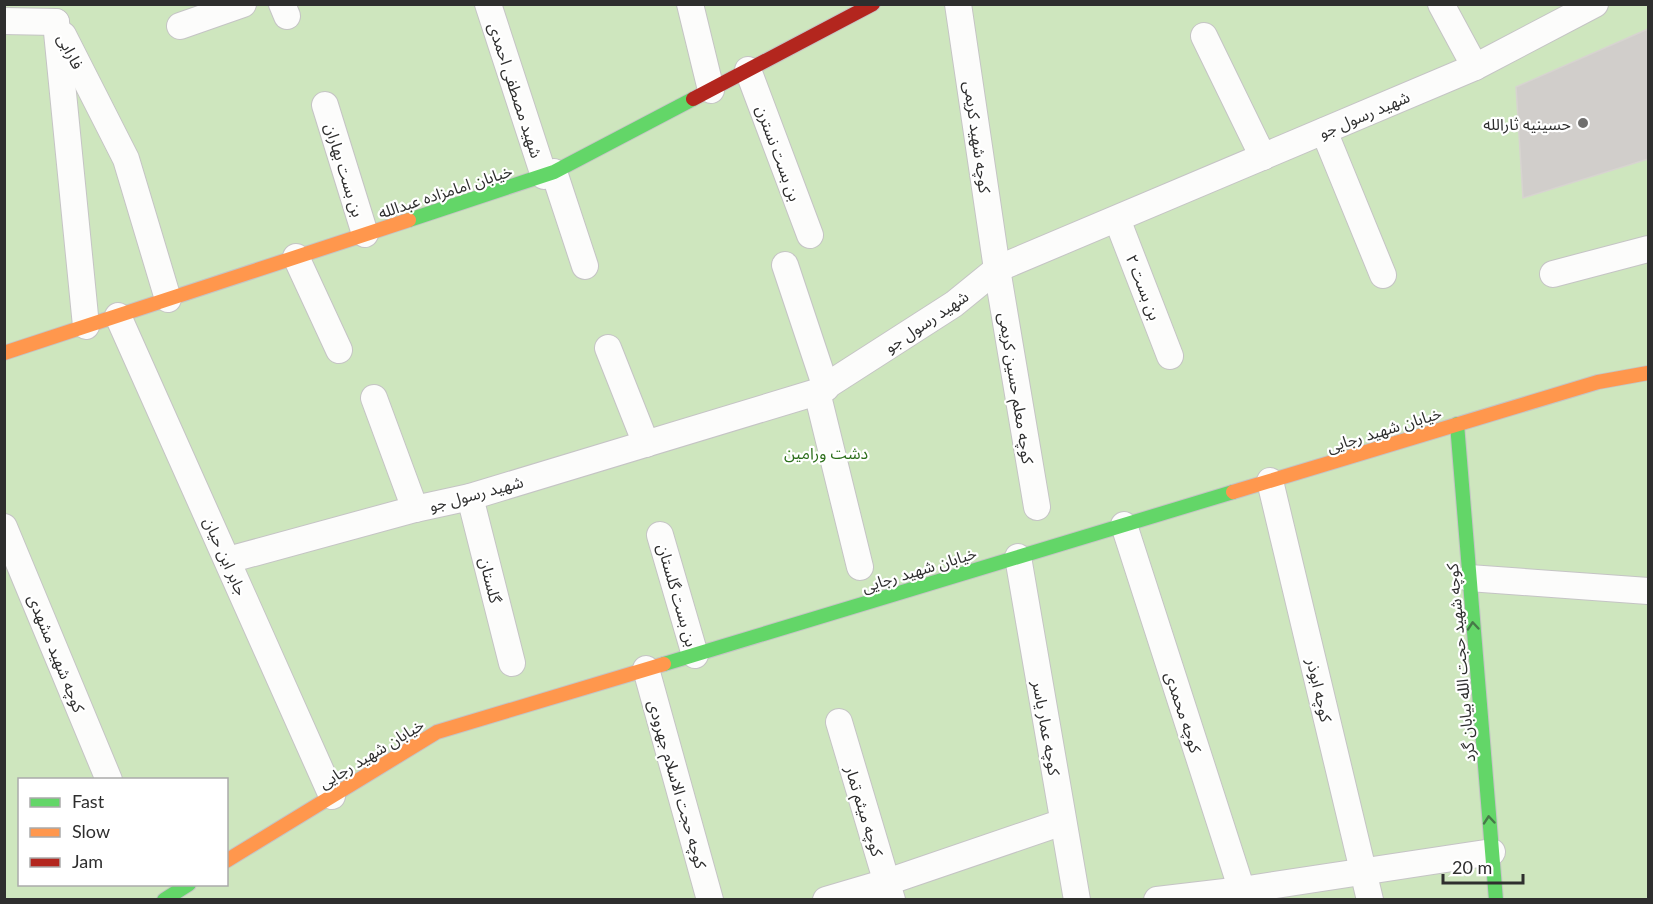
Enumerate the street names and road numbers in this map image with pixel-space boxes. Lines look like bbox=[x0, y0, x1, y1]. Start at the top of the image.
street label: شهید مصطفی احمدی bbox=[484, 20, 547, 160]
street label: فارابی bbox=[53, 30, 88, 72]
street label: کوچه شهید کریمی bbox=[959, 80, 995, 195]
street label: شهید رسول جو bbox=[1316, 86, 1413, 144]
street label: بن بست نسترن bbox=[752, 102, 805, 204]
street label: بن بست بهاران bbox=[321, 121, 368, 219]
street label: خیابان امامزاده عبدالله bbox=[376, 160, 515, 223]
street label: بن بست ۲ bbox=[1122, 252, 1165, 323]
street label: شهید رسول جو bbox=[881, 286, 973, 358]
street label: کوچه معلم حسین کریمی bbox=[992, 311, 1038, 466]
street label: خیابان شهید رجایی bbox=[1324, 402, 1444, 456]
street label: شهید رسول جو bbox=[427, 471, 526, 517]
street label: جابر ابن حیان bbox=[199, 514, 252, 599]
street label: بن بست گلستان bbox=[653, 541, 702, 649]
street label: خیابان شهید رجایی bbox=[859, 542, 979, 596]
street label: گلستان bbox=[475, 555, 506, 606]
street label: کوچه شهید حجت الله بیابان گرد bbox=[1442, 562, 1480, 763]
street label: کوچه شهید مشهدی bbox=[23, 591, 89, 716]
street label: کوچه ابوذر bbox=[1301, 655, 1337, 724]
street label: کوچه محمدی bbox=[1160, 669, 1206, 756]
street label: کوچه عمار یاسر bbox=[1027, 678, 1065, 778]
street label: کوچه حجت الاسلام جهرودی bbox=[641, 697, 711, 872]
street label: خیابان شهید رجایی bbox=[315, 714, 427, 793]
street label: کوچه میثم تمار bbox=[838, 763, 888, 860]

